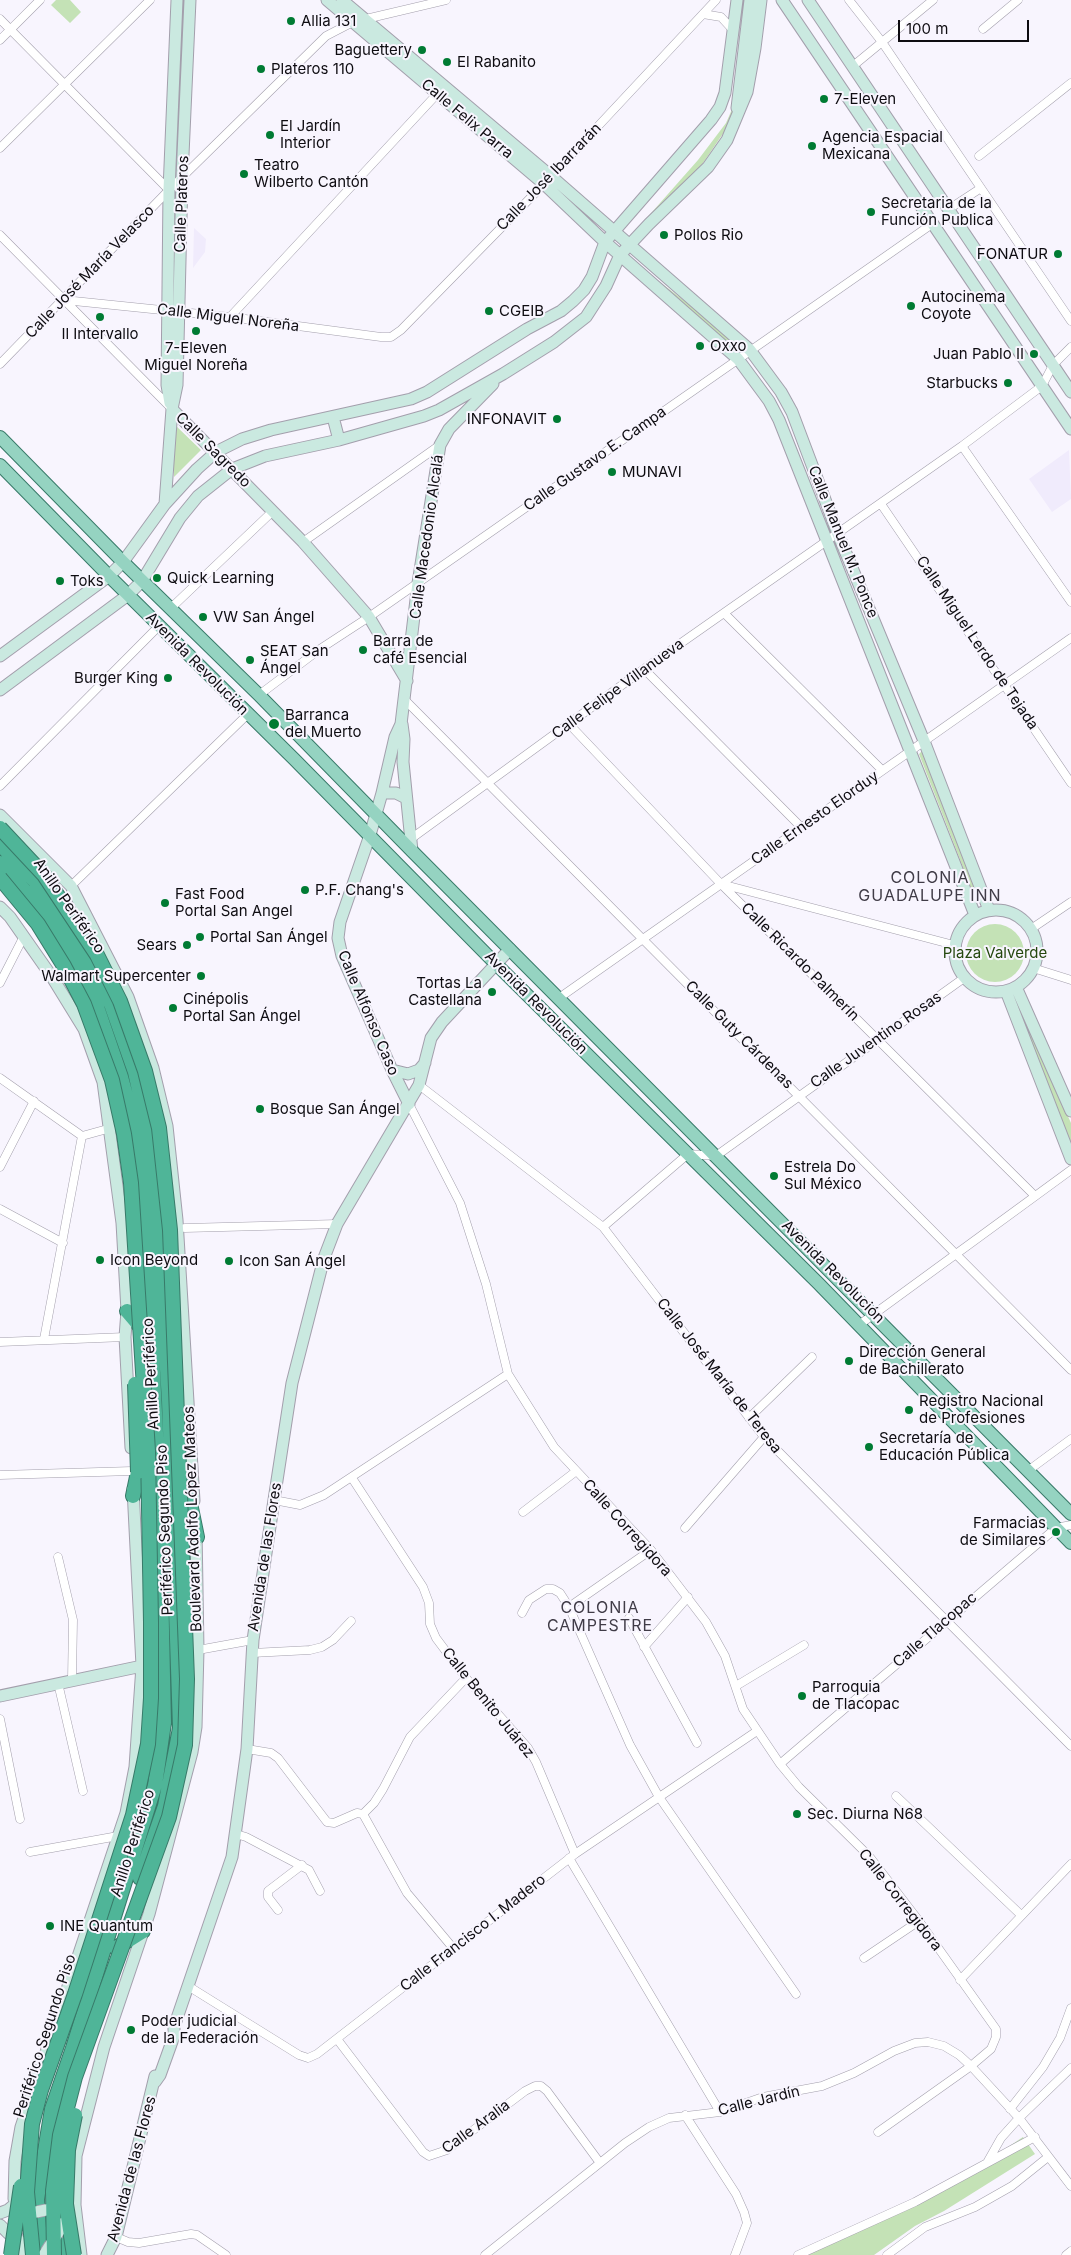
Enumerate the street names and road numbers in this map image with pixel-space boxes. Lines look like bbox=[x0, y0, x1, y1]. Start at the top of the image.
street label: Calle Felix Parra bbox=[417, 75, 517, 163]
street label: Calle José Ibarrarán bbox=[493, 119, 605, 235]
street label: Calle Plateros bbox=[171, 155, 193, 253]
street label: Calle José María Velasco bbox=[22, 202, 158, 342]
street label: Calle Miguel Noreña bbox=[156, 300, 300, 336]
street label: Calle Gustavo E. Campa bbox=[520, 403, 670, 515]
street label: Calle Sagredo bbox=[172, 409, 254, 491]
street label: Calle Macedonio Alcalá bbox=[407, 454, 447, 620]
street label: Calle Manuel M. Ponce bbox=[804, 463, 882, 621]
street label: Calle Miguel Lerdo de Tejada bbox=[912, 553, 1042, 733]
street label: Avenida Revolución bbox=[142, 609, 252, 719]
street label: Calle Felipe Villanueva bbox=[549, 635, 687, 743]
street label: Calle Ernesto Elorduy bbox=[748, 767, 882, 869]
street label: Anillo Periférico bbox=[30, 855, 108, 957]
street label: Calle Ricardo Palmerín bbox=[737, 899, 863, 1025]
street label: Calle Alfonso Caso bbox=[334, 948, 402, 1078]
street label: Avenida Revolución bbox=[481, 948, 591, 1058]
street label: Calle Guty Cárdenas bbox=[681, 977, 797, 1093]
street label: Calle Juventino Rosas bbox=[807, 988, 945, 1092]
street label: Avenida Revolución bbox=[778, 1217, 888, 1327]
street label: Calle José María de Teresa bbox=[653, 1295, 785, 1457]
street label: Anillo Periférico bbox=[139, 1318, 163, 1430]
street label: Boulevard Adolfo López Mateos bbox=[180, 1406, 206, 1632]
street label: Periférico Segundo Piso bbox=[153, 1444, 177, 1616]
street label: Calle Corregidora bbox=[579, 1476, 675, 1580]
street label: Avenida de las Flores bbox=[244, 1481, 286, 1633]
street label: Calle Tlacopac bbox=[889, 1589, 981, 1671]
street label: Calle Benito Juárez bbox=[438, 1644, 538, 1762]
street label: Anillo Periférico bbox=[107, 1787, 159, 1899]
street label: Calle Corregidora bbox=[855, 1845, 945, 1955]
street label: Calle Francisco I. Madero bbox=[397, 1871, 549, 1995]
street label: Periférico Segundo Piso bbox=[10, 1952, 80, 2120]
street label: Calle Jardín bbox=[716, 2082, 802, 2120]
street label: Avenida de las Flores bbox=[104, 2094, 160, 2244]
street label: Calle Aralia bbox=[438, 2096, 514, 2158]

